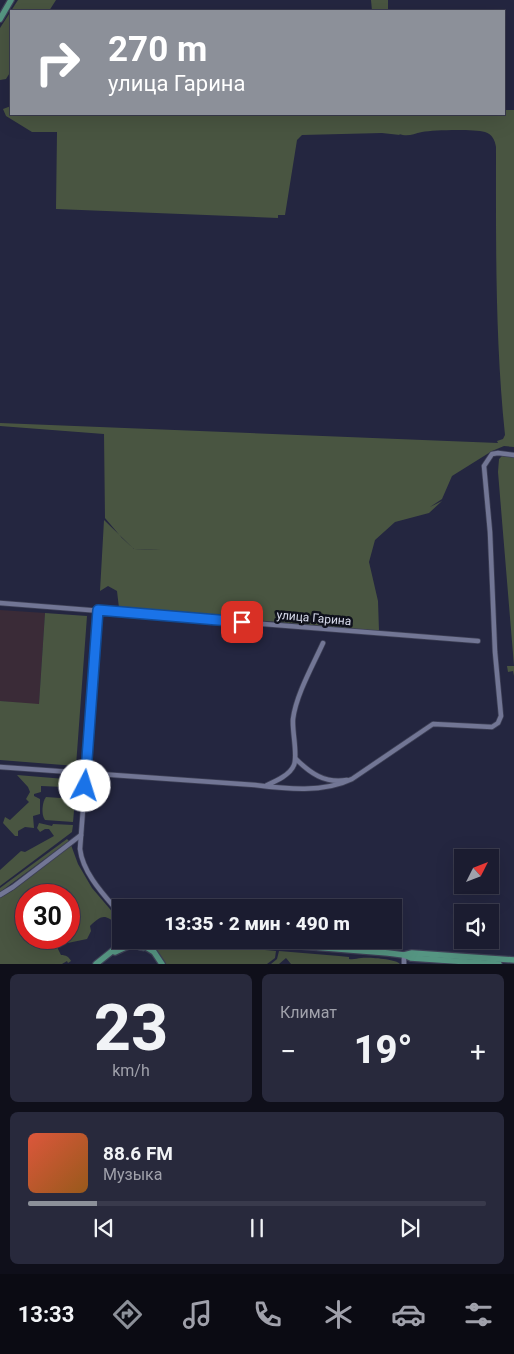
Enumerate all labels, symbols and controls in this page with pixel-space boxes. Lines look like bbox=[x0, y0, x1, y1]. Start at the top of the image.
text: 270 m bbox=[108, 29, 207, 70]
icon: right bbox=[25, 30, 90, 95]
text: улица Гарина bbox=[108, 71, 245, 96]
pin bbox=[221, 601, 263, 643]
icon: arrive bbox=[228, 608, 256, 636]
street label: улица Гарина bbox=[276, 608, 352, 628]
position arrow bbox=[58, 759, 110, 811]
north arrow bbox=[454, 849, 499, 894]
map controls bbox=[454, 849, 499, 949]
speed limit sign: 30 bbox=[15, 884, 80, 949]
button: sound bbox=[454, 904, 499, 949]
text: 13:35 · 2 мин · 490 m bbox=[164, 912, 350, 935]
text: 23 bbox=[94, 990, 168, 1066]
text: Климат bbox=[280, 1003, 337, 1022]
text: 19° bbox=[354, 1028, 412, 1072]
text: − bbox=[280, 1035, 296, 1068]
text: + bbox=[470, 1035, 486, 1068]
text: km/h bbox=[112, 1061, 150, 1080]
text: 88.6 FM bbox=[103, 1142, 173, 1165]
text: Музыка bbox=[103, 1165, 162, 1184]
icon: previous bbox=[90, 1214, 118, 1242]
icon: pause bbox=[243, 1214, 271, 1242]
icon: next bbox=[396, 1214, 424, 1242]
icon: directions bbox=[110, 1297, 145, 1332]
icon: music bbox=[180, 1297, 215, 1332]
icon: phone bbox=[250, 1297, 285, 1332]
icon: climate bbox=[321, 1297, 356, 1332]
icon: car bbox=[391, 1297, 426, 1332]
icon: filters bbox=[461, 1297, 496, 1332]
text: 13:33 bbox=[18, 1302, 74, 1327]

